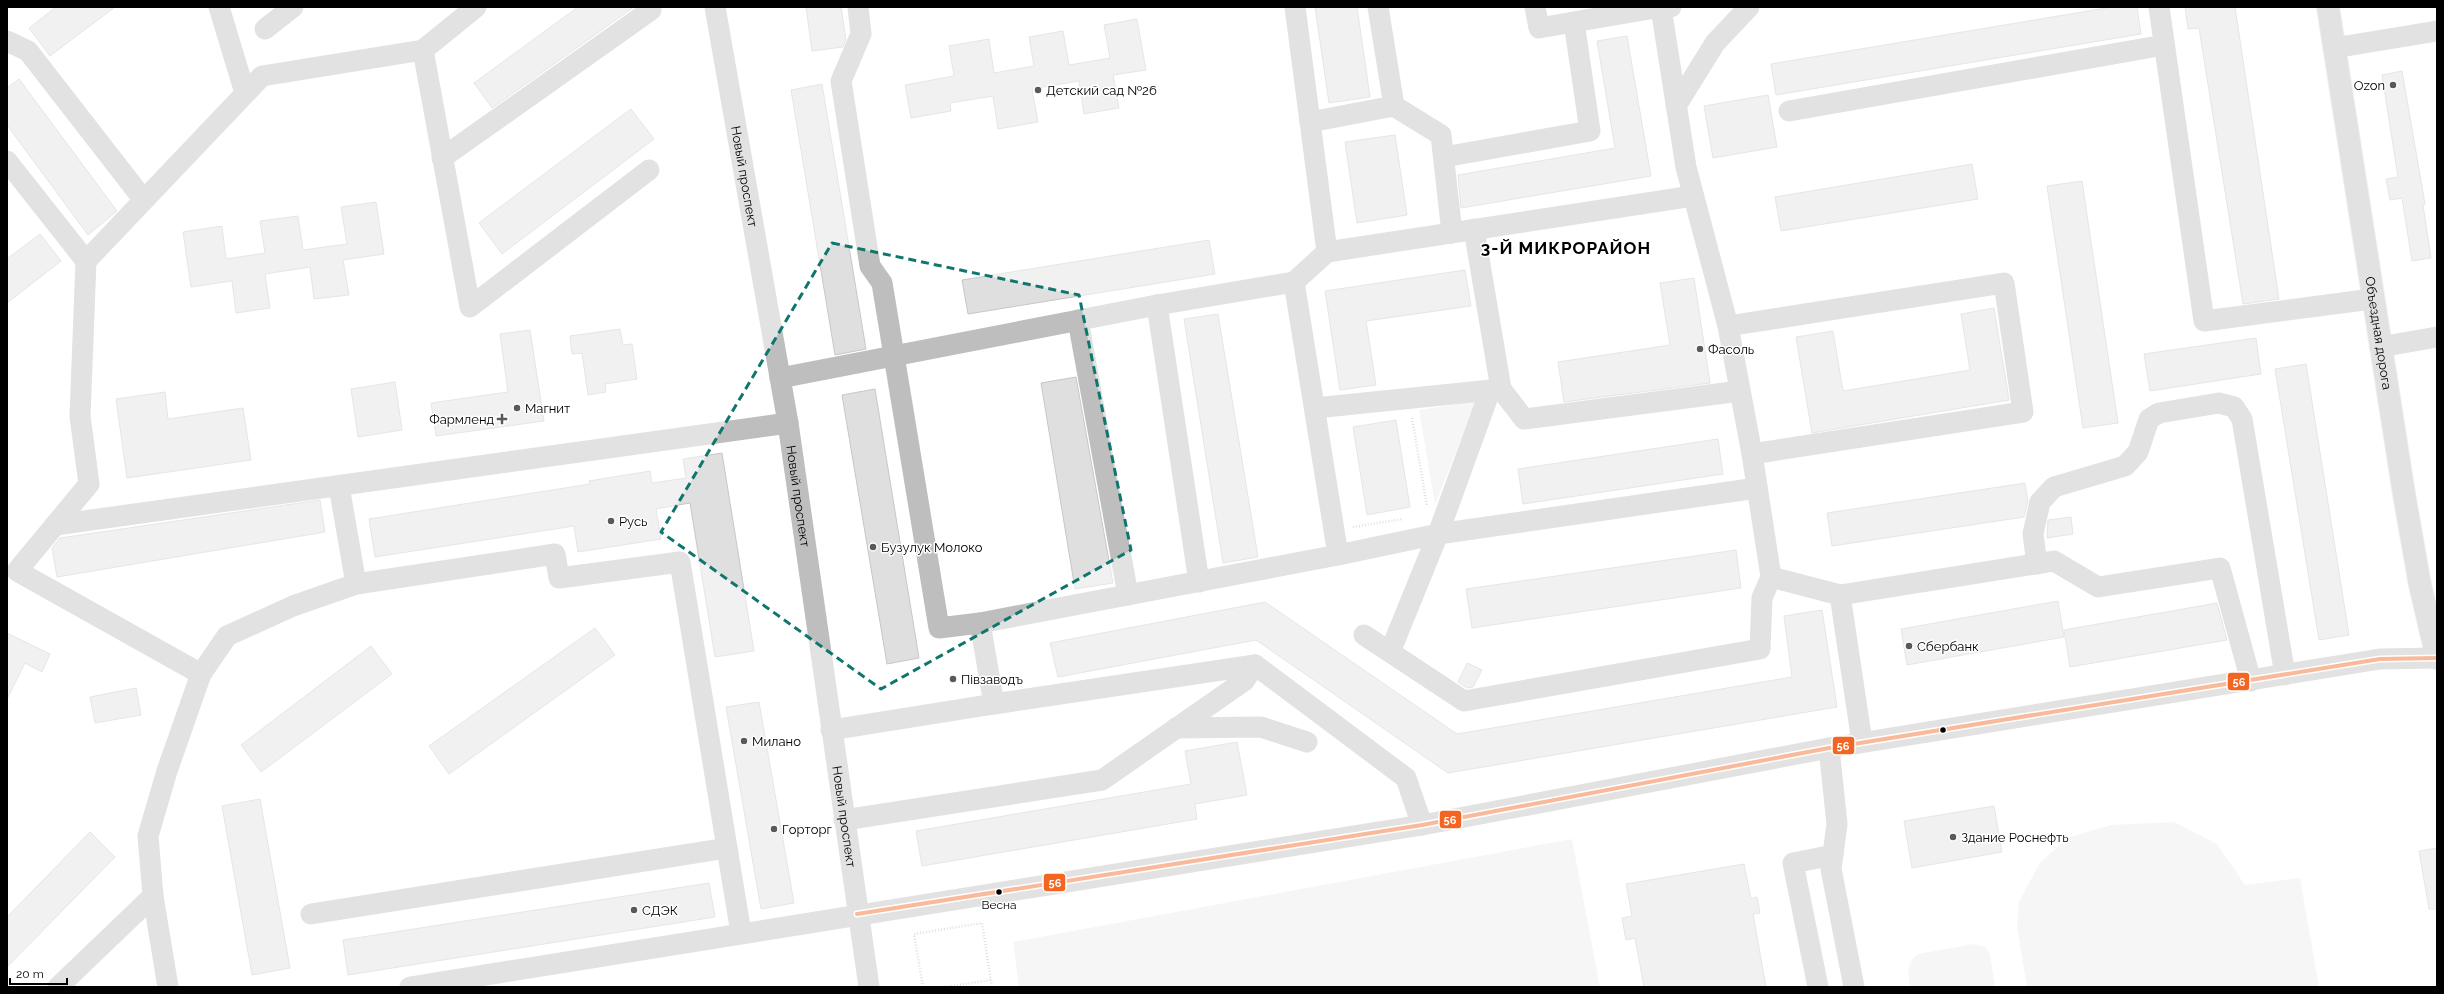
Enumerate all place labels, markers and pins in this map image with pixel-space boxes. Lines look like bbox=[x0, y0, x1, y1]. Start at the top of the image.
place label: Ozon bbox=[2354, 78, 2385, 93]
marker: Ozon bbox=[2388, 80, 2398, 90]
place label: Детский сад №26 bbox=[1046, 83, 1157, 98]
marker: Детский сад №26 bbox=[1033, 85, 1043, 95]
place label: Фасоль bbox=[1708, 342, 1754, 357]
marker: Фасоль bbox=[1695, 344, 1705, 354]
place label: Магнит bbox=[525, 401, 570, 416]
marker: Магнит bbox=[512, 403, 522, 413]
place label: Фармленд bbox=[429, 412, 494, 427]
marker: Фармленд bbox=[497, 414, 507, 424]
place label: Русь bbox=[619, 514, 647, 529]
marker: Русь bbox=[606, 516, 616, 526]
place label: Бузулук Молоко bbox=[881, 540, 983, 555]
marker: Бузулук Молоко bbox=[868, 542, 878, 552]
place label: Сбербанк bbox=[1917, 639, 1979, 654]
marker: Сбербанк bbox=[1904, 641, 1914, 651]
place label: Півзаводъ bbox=[961, 672, 1023, 687]
marker: Півзаводъ bbox=[948, 674, 958, 684]
unlabelled marker bbox=[1938, 725, 1948, 735]
place label: Милано bbox=[752, 734, 801, 749]
marker: Милано bbox=[739, 736, 749, 746]
place label: Горторг bbox=[782, 822, 832, 837]
marker: Горторг bbox=[769, 824, 779, 834]
place label: Здание Роснефть bbox=[1961, 830, 2069, 845]
marker: Здание Роснефть bbox=[1948, 832, 1958, 842]
marker: Весна bbox=[994, 887, 1004, 897]
place label: Весна bbox=[981, 898, 1017, 912]
place label: СДЭК bbox=[642, 903, 678, 918]
marker: СДЭК bbox=[629, 905, 639, 915]

